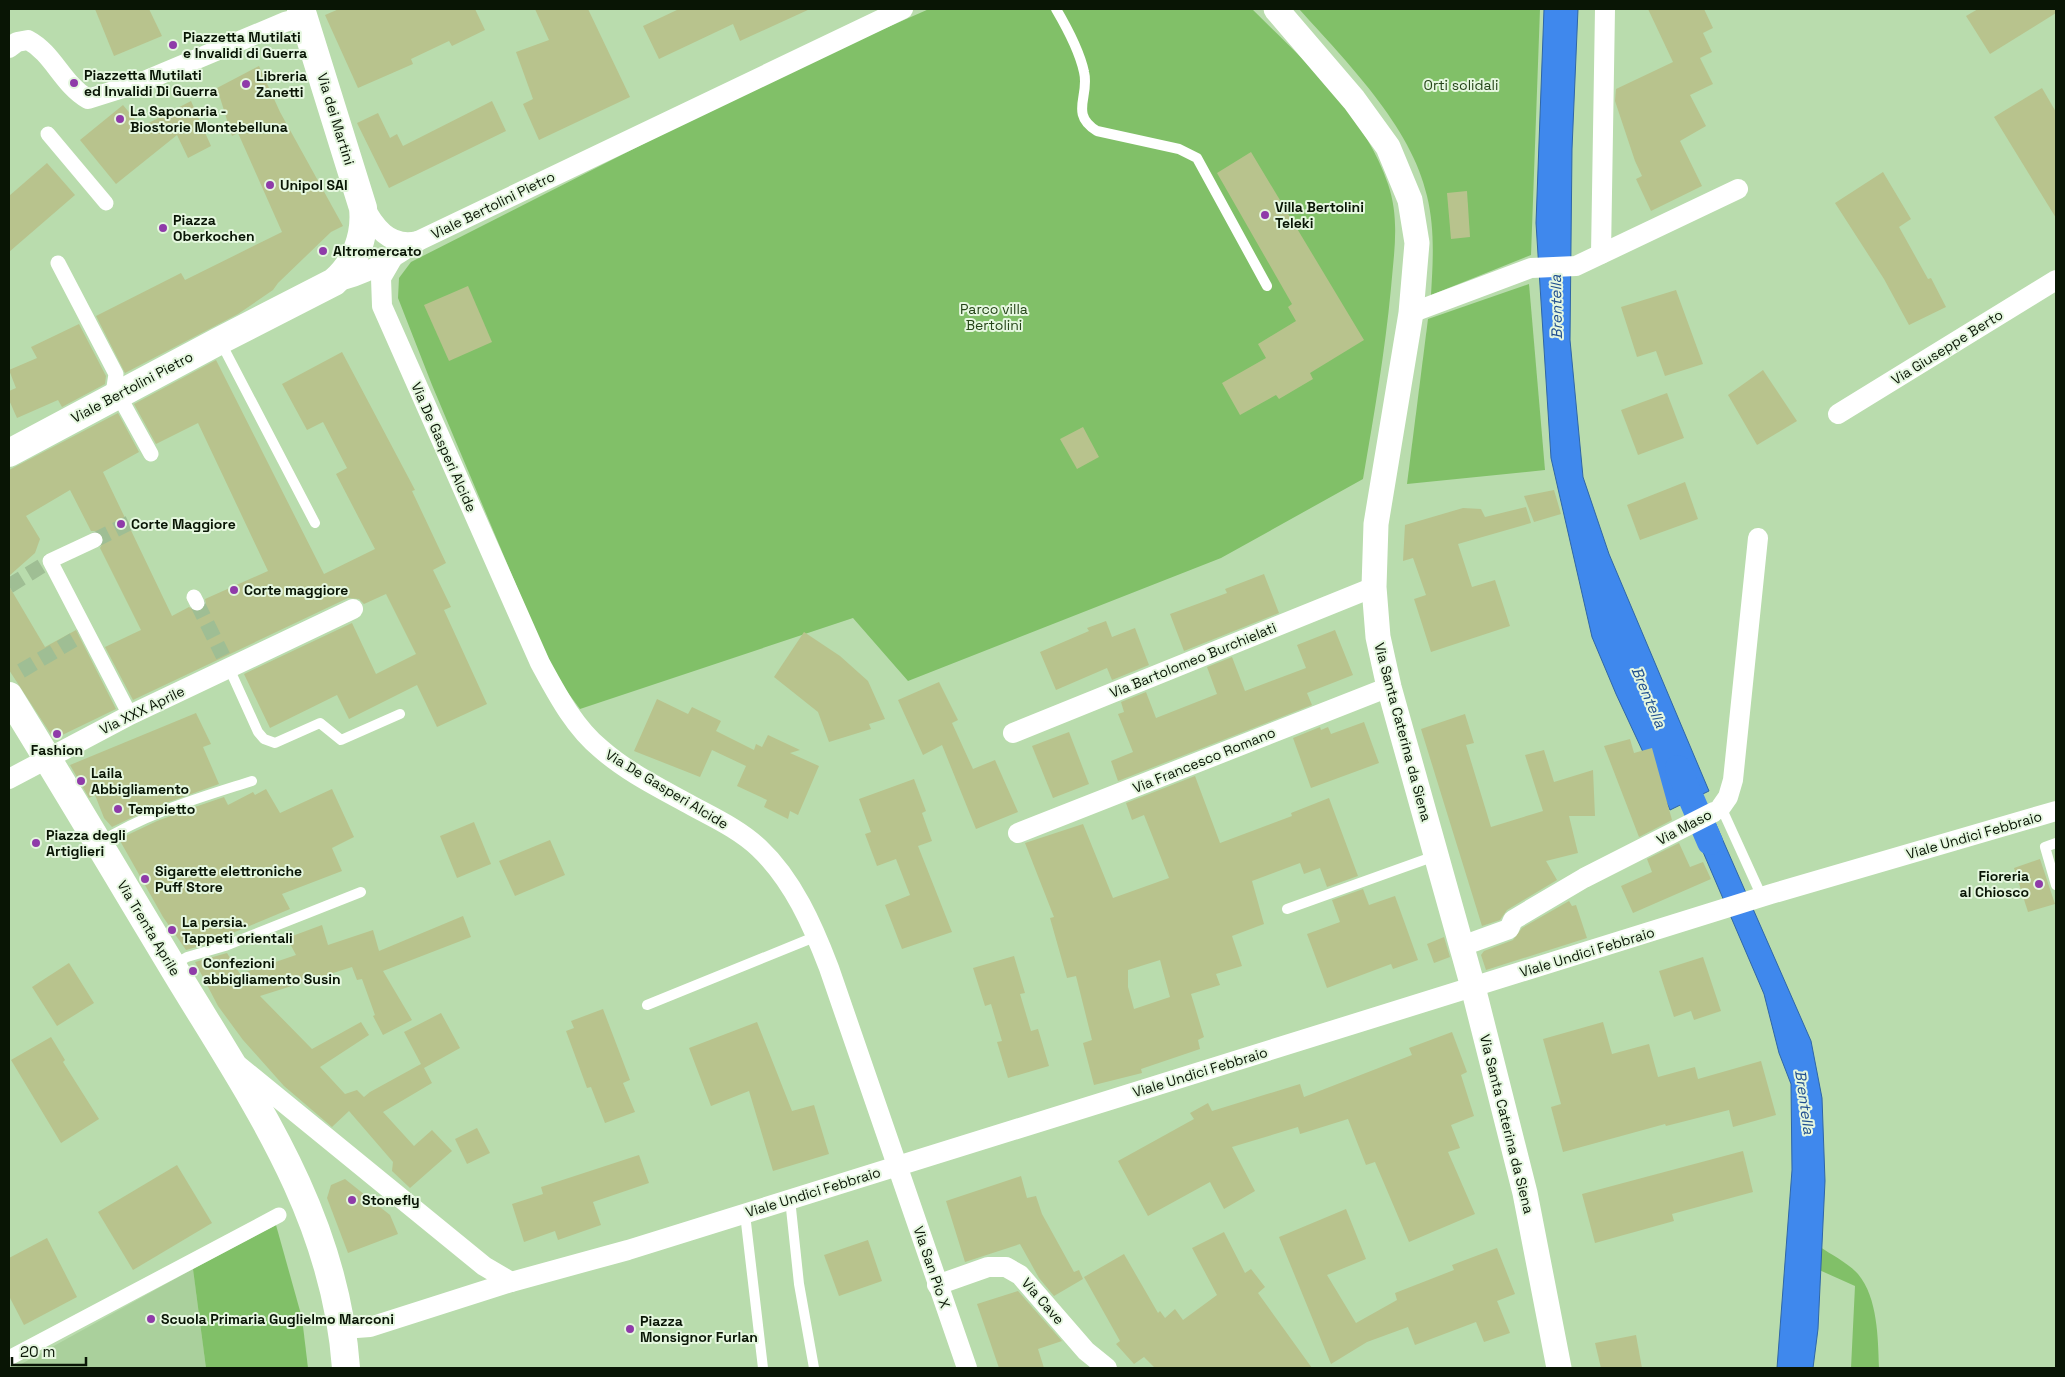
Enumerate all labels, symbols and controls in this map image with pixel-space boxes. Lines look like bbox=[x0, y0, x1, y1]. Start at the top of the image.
place label: Piazzetta Mutilati e Invalidi di Guerra bbox=[183, 28, 307, 62]
marker: Piazzetta Mutilati e Invalidi di Guerra bbox=[167, 39, 179, 51]
place label: Piazzetta Mutilati ed Invalidi Di Guerra bbox=[84, 66, 218, 100]
place label: Libreria Zanetti bbox=[256, 67, 307, 101]
street label: Via dei Martini bbox=[313, 71, 359, 167]
park label: Orti solidali bbox=[1424, 76, 1498, 94]
marker: Piazzetta Mutilati ed Invalidi Di Guerra bbox=[68, 77, 80, 89]
marker: Libreria Zanetti bbox=[240, 78, 252, 90]
place label: La Saponaria - Biostorie Montebelluna bbox=[130, 102, 288, 136]
marker: La Saponaria - Biostorie Montebelluna bbox=[114, 113, 126, 125]
street label: Viale Bertolini Pietro bbox=[428, 167, 558, 243]
place label: Unipol SAI bbox=[280, 176, 348, 194]
marker: Unipol SAI bbox=[264, 179, 276, 191]
place label: Villa Bertolini Teleki bbox=[1275, 198, 1364, 232]
marker: Villa Bertolini Teleki bbox=[1259, 209, 1271, 221]
place label: Piazza Oberkochen bbox=[173, 211, 255, 245]
marker: Piazza Oberkochen bbox=[157, 222, 169, 234]
place label: Altromercato bbox=[333, 242, 422, 260]
marker: Altromercato bbox=[317, 245, 329, 257]
water label: Brentella bbox=[1546, 274, 1566, 339]
park label: Parco villa Bertolini bbox=[960, 300, 1028, 334]
street label: Via Giuseppe Berto bbox=[1888, 305, 2006, 389]
street label: Viale Bertolini Pietro bbox=[68, 347, 196, 427]
street label: Via De Gasperi Alcide bbox=[407, 379, 481, 515]
place label: Corte Maggiore bbox=[131, 515, 236, 533]
marker: Corte Maggiore bbox=[115, 518, 127, 530]
place label: Corte maggiore bbox=[244, 581, 348, 599]
marker: Corte maggiore bbox=[228, 584, 240, 596]
street label: Via Bartolomeo Burchielati bbox=[1107, 618, 1279, 702]
street label: Via Santa Caterina da Siena bbox=[1370, 641, 1436, 823]
water label: Brentella bbox=[1628, 664, 1671, 731]
street label: Via XXX Aprile bbox=[97, 682, 187, 738]
street label: Via Francesco Romano bbox=[1130, 723, 1278, 797]
marker: Fashion bbox=[51, 728, 63, 740]
place label: Fashion bbox=[31, 741, 83, 759]
street label: Via De Gasperi Alcide bbox=[602, 745, 732, 833]
place label: Laila Abbigliamento bbox=[91, 764, 189, 798]
marker: Laila Abbigliamento bbox=[75, 775, 87, 787]
place label: Tempietto bbox=[128, 800, 195, 818]
marker: Tempietto bbox=[112, 803, 124, 815]
street label: Via Maso bbox=[1653, 805, 1715, 849]
street label: Viale Undici Febbraio bbox=[1904, 807, 2044, 863]
place label: Piazza degli Artiglieri bbox=[46, 826, 126, 860]
marker: Piazza degli Artiglieri bbox=[30, 837, 42, 849]
place label: Sigarette elettroniche Puff Store bbox=[155, 862, 302, 896]
place label: Fioreria al Chiosco bbox=[1960, 867, 2029, 901]
marker: Sigarette elettroniche Puff Store bbox=[139, 873, 151, 885]
street label: Via Trenta Aprile bbox=[113, 877, 185, 979]
marker: Fioreria al Chiosco bbox=[2033, 878, 2045, 890]
place label: La persia. Tappeti orientali bbox=[182, 913, 293, 947]
street label: Viale Undici Febbraio bbox=[1517, 923, 1657, 981]
marker: La persia. Tappeti orientali bbox=[166, 924, 178, 936]
place label: Confezioni abbigliamento Susin bbox=[203, 954, 341, 988]
marker: Confezioni abbigliamento Susin bbox=[187, 965, 199, 977]
street label: Via Santa Caterina da Siena bbox=[1476, 1032, 1538, 1216]
street label: Viale Undici Febbraio bbox=[1130, 1043, 1270, 1101]
water label: Brentella bbox=[1791, 1069, 1819, 1136]
street label: Viale Undici Febbraio bbox=[743, 1163, 883, 1221]
place label: Stonefly bbox=[362, 1191, 420, 1209]
marker: Stonefly bbox=[346, 1194, 358, 1206]
street label: Via San Pio X bbox=[910, 1224, 954, 1310]
street label: Via Cave bbox=[1018, 1274, 1068, 1328]
place label: Scuola Primaria Guglielmo Marconi bbox=[161, 1310, 394, 1328]
place label: Piazza Monsignor Furlan bbox=[640, 1312, 758, 1346]
marker: Scuola Primaria Guglielmo Marconi bbox=[145, 1313, 157, 1325]
marker: Piazza Monsignor Furlan bbox=[624, 1323, 636, 1335]
scale bar bbox=[12, 1334, 86, 1366]
text: 20 m bbox=[20, 1342, 55, 1361]

